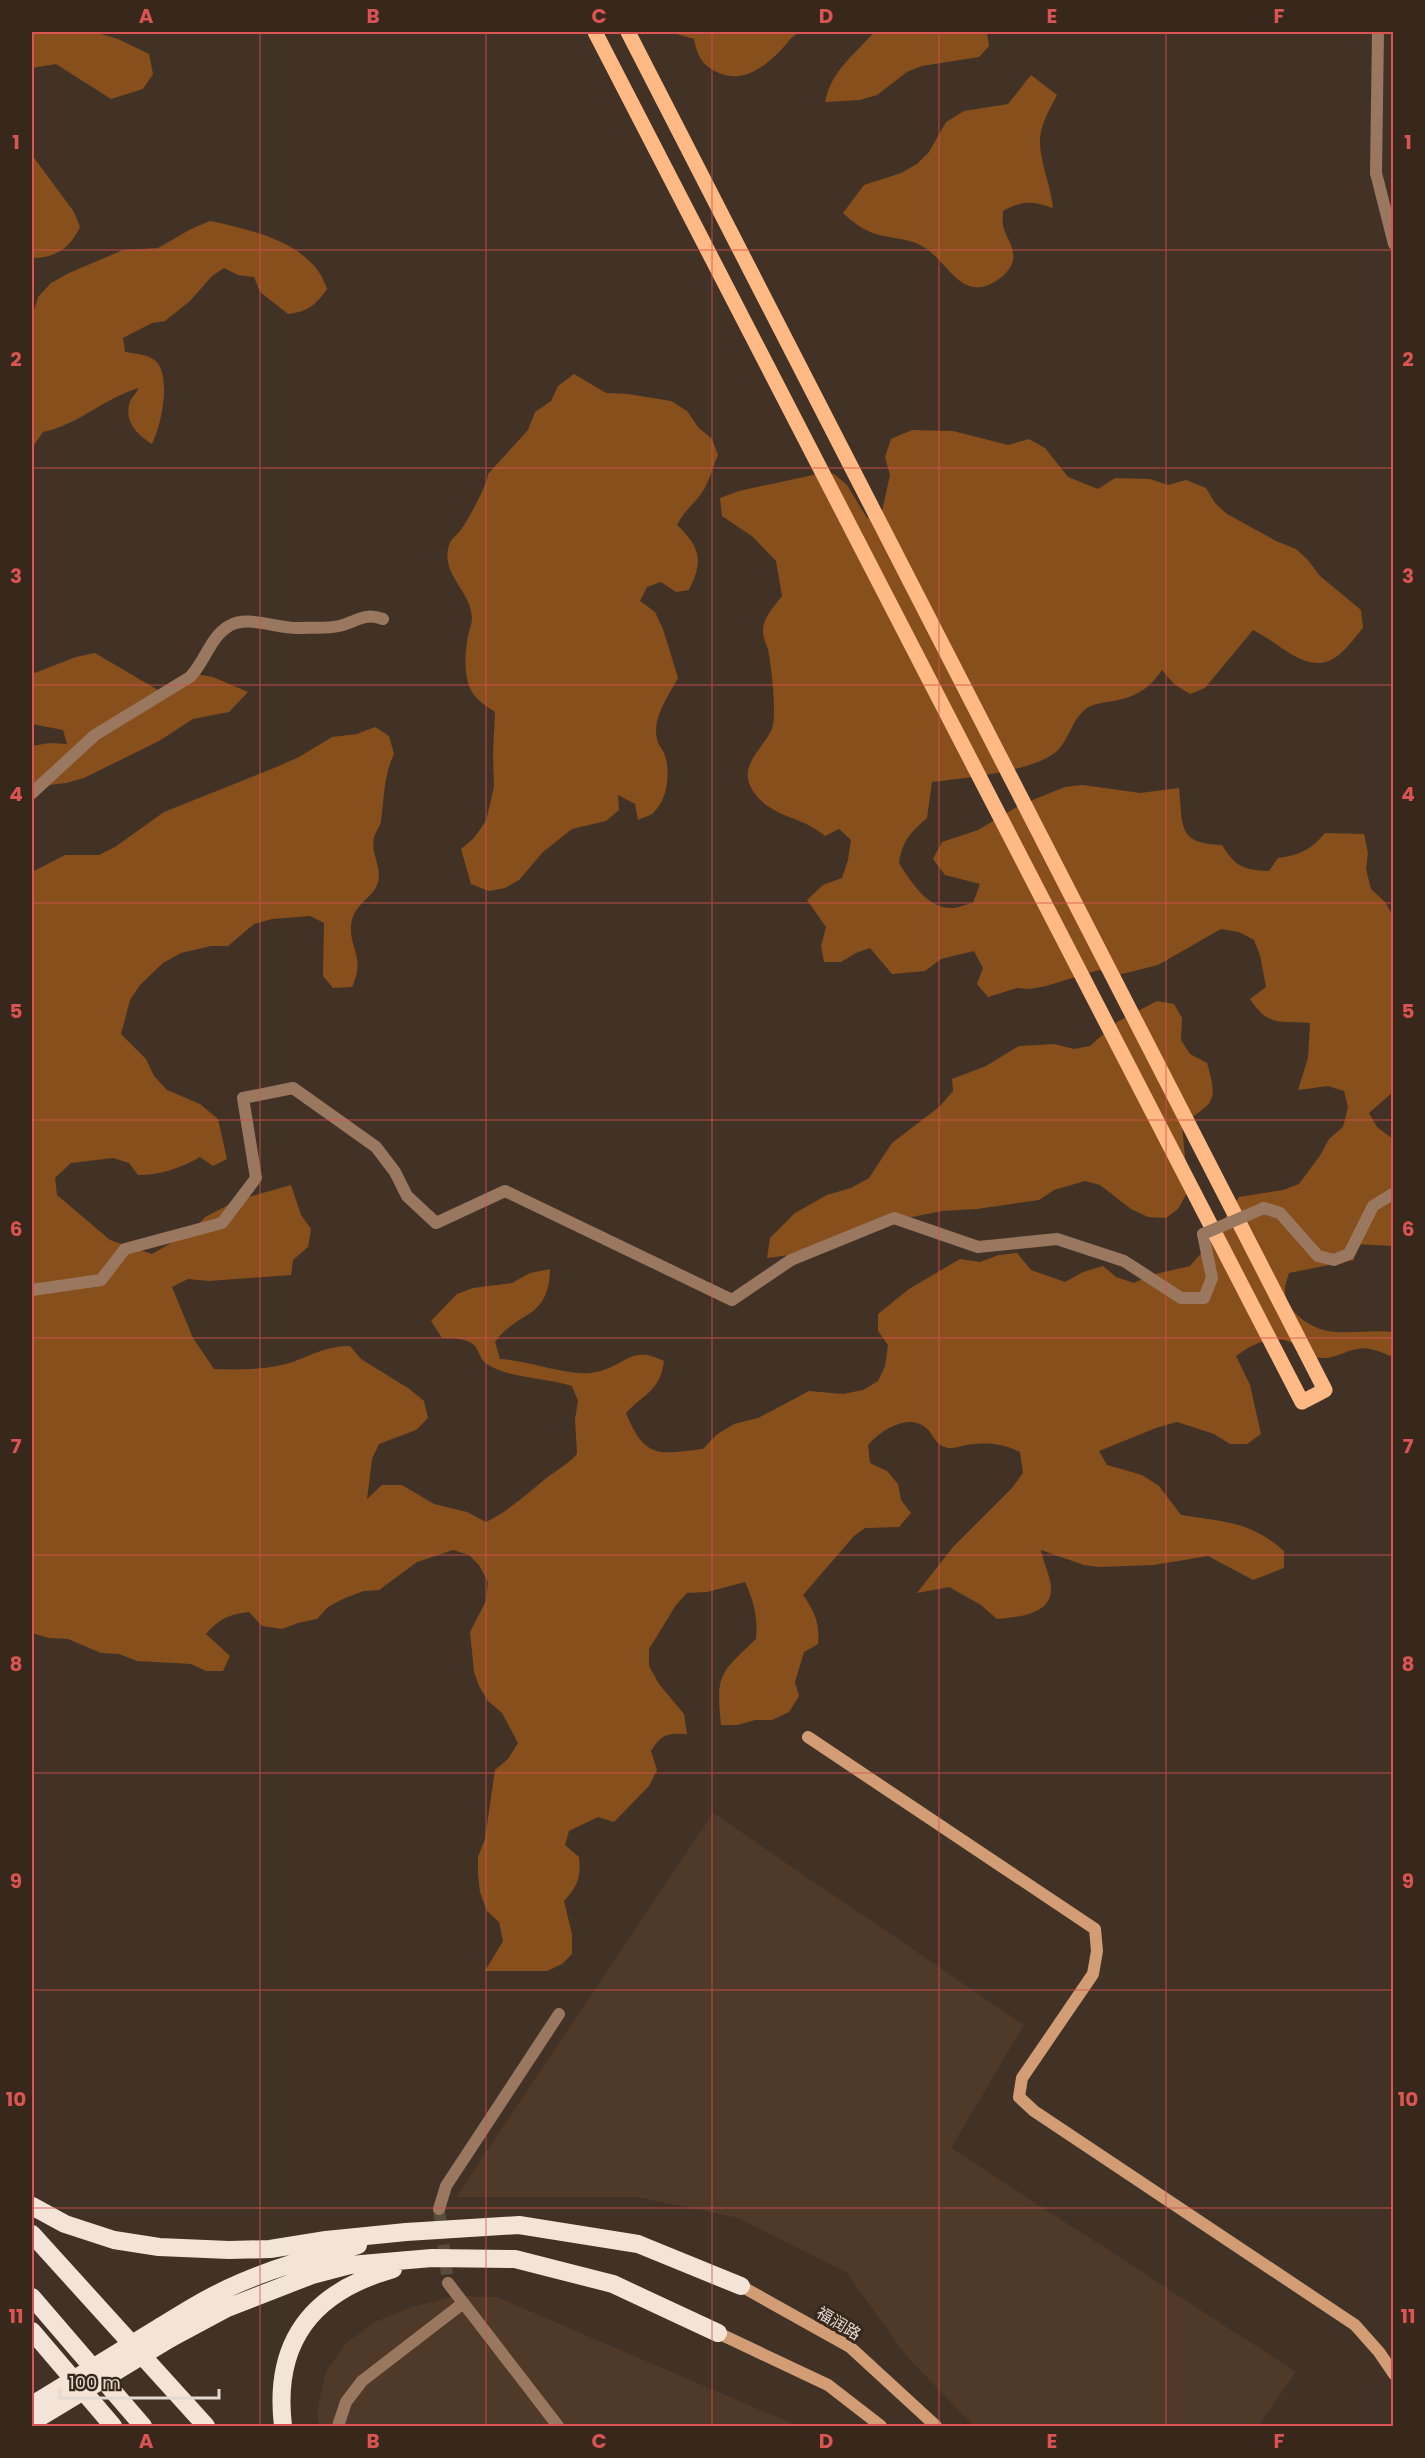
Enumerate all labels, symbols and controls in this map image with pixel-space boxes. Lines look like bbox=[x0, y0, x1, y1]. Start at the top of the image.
text: A bbox=[139, 2, 154, 30]
text: B bbox=[366, 2, 380, 30]
text: C bbox=[591, 2, 607, 30]
text: D bbox=[819, 2, 833, 30]
text: E bbox=[1047, 2, 1057, 30]
text: F bbox=[1274, 2, 1285, 30]
text: 1 bbox=[12, 128, 20, 156]
text: 1 bbox=[1404, 128, 1412, 156]
text: 2 bbox=[10, 345, 22, 373]
text: 2 bbox=[1402, 345, 1414, 373]
text: 3 bbox=[10, 562, 22, 590]
text: 3 bbox=[1402, 562, 1414, 590]
text: 4 bbox=[9, 780, 23, 808]
text: 4 bbox=[1401, 780, 1415, 808]
text: 5 bbox=[10, 997, 23, 1025]
text: 5 bbox=[1402, 997, 1415, 1025]
text: 6 bbox=[10, 1215, 22, 1243]
text: 6 bbox=[1402, 1215, 1414, 1243]
text: 7 bbox=[11, 1432, 22, 1460]
text: 7 bbox=[1403, 1432, 1414, 1460]
text: 8 bbox=[10, 1650, 22, 1678]
text: 8 bbox=[1402, 1650, 1414, 1678]
text: 9 bbox=[10, 1867, 22, 1895]
text: 9 bbox=[1402, 1867, 1414, 1895]
text: 10 bbox=[6, 2085, 26, 2113]
text: 10 bbox=[1398, 2085, 1418, 2113]
street label: 福润路 bbox=[812, 2301, 865, 2346]
text: 11 bbox=[8, 2302, 24, 2330]
text: 11 bbox=[1400, 2302, 1416, 2330]
scale bar bbox=[60, 2362, 219, 2400]
text: 100 m bbox=[69, 2370, 121, 2395]
text: A bbox=[139, 2427, 154, 2455]
text: B bbox=[366, 2427, 380, 2455]
text: C bbox=[591, 2427, 607, 2455]
text: D bbox=[819, 2427, 833, 2455]
text: E bbox=[1047, 2427, 1057, 2455]
text: F bbox=[1274, 2427, 1285, 2455]

